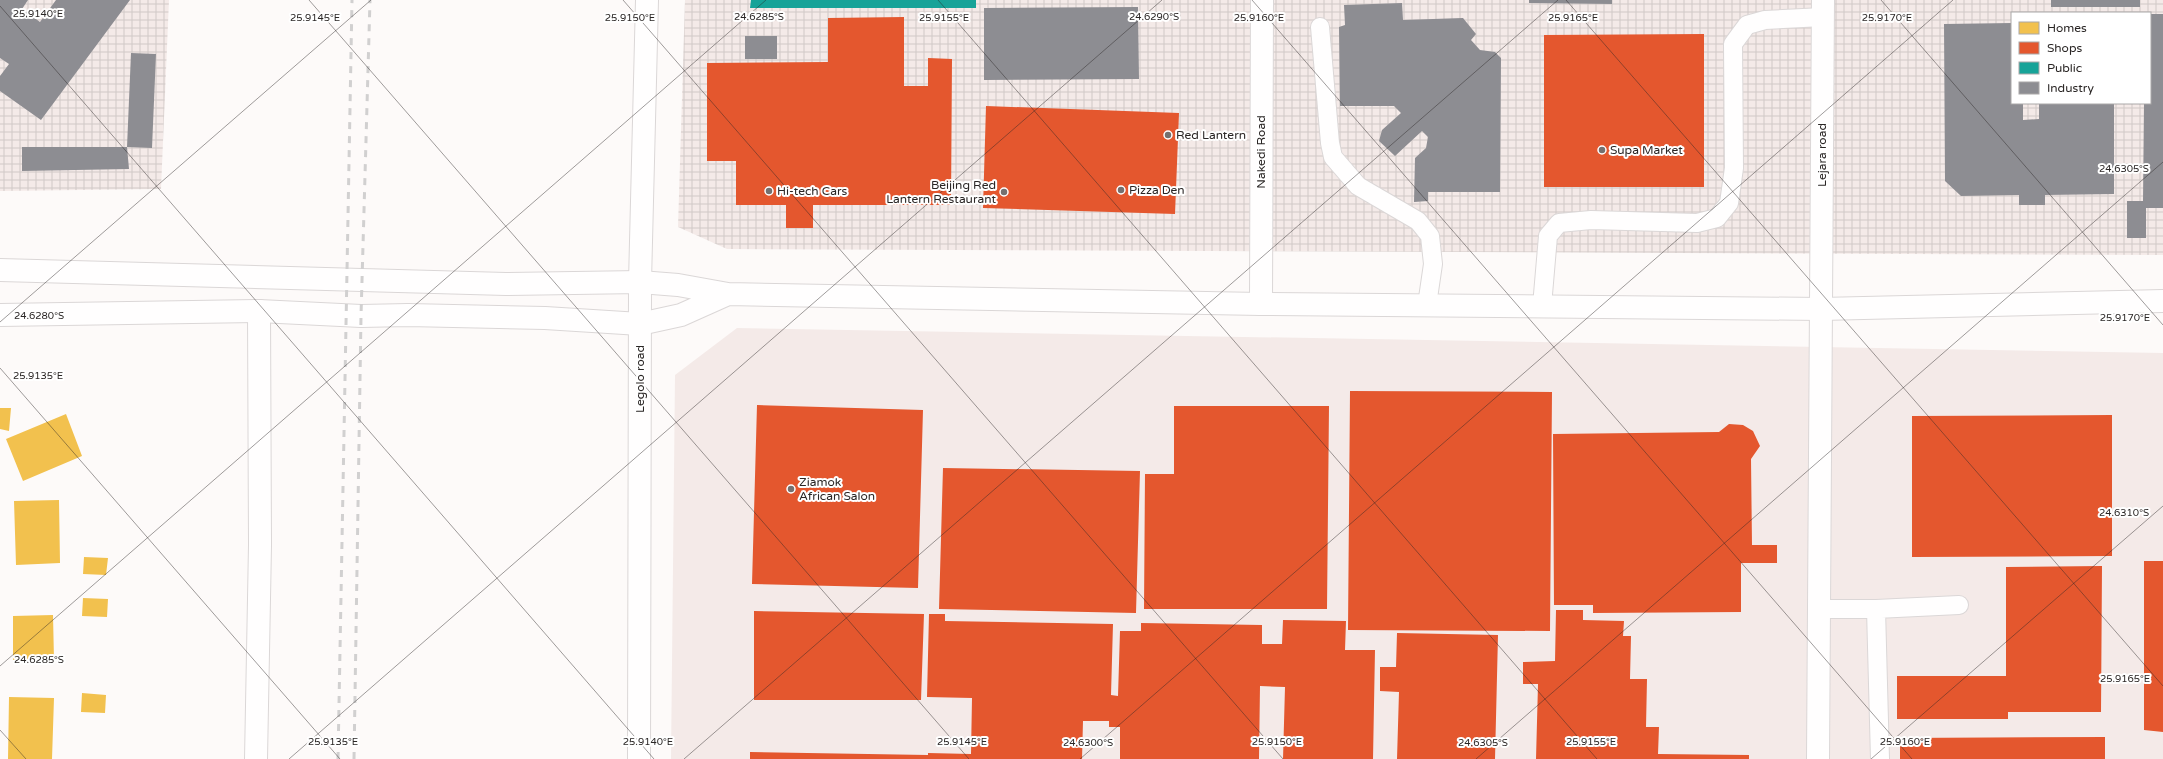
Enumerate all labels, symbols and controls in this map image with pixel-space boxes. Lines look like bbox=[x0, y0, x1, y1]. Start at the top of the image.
text: 25.9140°E bbox=[13, 8, 63, 20]
text: 24.6285°S bbox=[734, 11, 784, 23]
text: 24.6290°S bbox=[1129, 11, 1179, 23]
text: 25.9145°E bbox=[290, 12, 340, 24]
text: 25.9150°E bbox=[605, 12, 655, 24]
text: 25.9155°E bbox=[919, 12, 969, 24]
text: 25.9160°E bbox=[1234, 12, 1284, 24]
text: 25.9165°E bbox=[1548, 12, 1598, 24]
text: 25.9170°E bbox=[1862, 12, 1912, 24]
legend bbox=[2011, 12, 2151, 104]
text: Homes bbox=[2047, 21, 2087, 35]
text: Shops bbox=[2047, 41, 2082, 55]
text: Public bbox=[2047, 61, 2082, 75]
text: Industry bbox=[2047, 81, 2094, 95]
street label: Nakedi Road bbox=[1254, 115, 1268, 189]
street label: Lejara road bbox=[1815, 123, 1829, 187]
place label: Red Lantern bbox=[1176, 128, 1246, 142]
marker: Red Lantern bbox=[1163, 130, 1173, 140]
place label: Supa Market bbox=[1610, 143, 1683, 157]
marker: Supa Market bbox=[1597, 145, 1607, 155]
text: 24.6305°S bbox=[2099, 163, 2149, 175]
place label: Beijing Red Lantern Restaurant bbox=[886, 178, 996, 206]
place label: Pizza Den bbox=[1129, 183, 1185, 197]
place label: Hi-tech Cars bbox=[777, 184, 847, 198]
marker: Pizza Den bbox=[1116, 185, 1126, 195]
marker: Hi-tech Cars bbox=[764, 186, 774, 196]
marker: Beijing Red Lantern Restaurant bbox=[999, 187, 1009, 197]
text: 24.6280°S bbox=[14, 310, 64, 322]
text: 25.9170°E bbox=[2100, 312, 2150, 324]
street label: Legolo road bbox=[633, 345, 647, 413]
text: 25.9135°E bbox=[13, 370, 63, 382]
place label: Ziamok African Salon bbox=[799, 475, 875, 503]
marker: Ziamok African Salon bbox=[786, 484, 796, 494]
text: 24.6310°S bbox=[2099, 507, 2149, 519]
text: 24.6285°S bbox=[14, 654, 64, 666]
text: 25.9165°E bbox=[2100, 673, 2150, 685]
text: 25.9135°E bbox=[308, 736, 358, 748]
text: 25.9140°E bbox=[623, 736, 673, 748]
text: 25.9145°E bbox=[937, 736, 987, 748]
text: 25.9150°E bbox=[1252, 736, 1302, 748]
text: 25.9155°E bbox=[1566, 736, 1616, 748]
text: 25.9160°E bbox=[1880, 736, 1930, 748]
text: 24.6300°S bbox=[1063, 737, 1113, 749]
text: 24.6305°S bbox=[1458, 737, 1508, 749]

